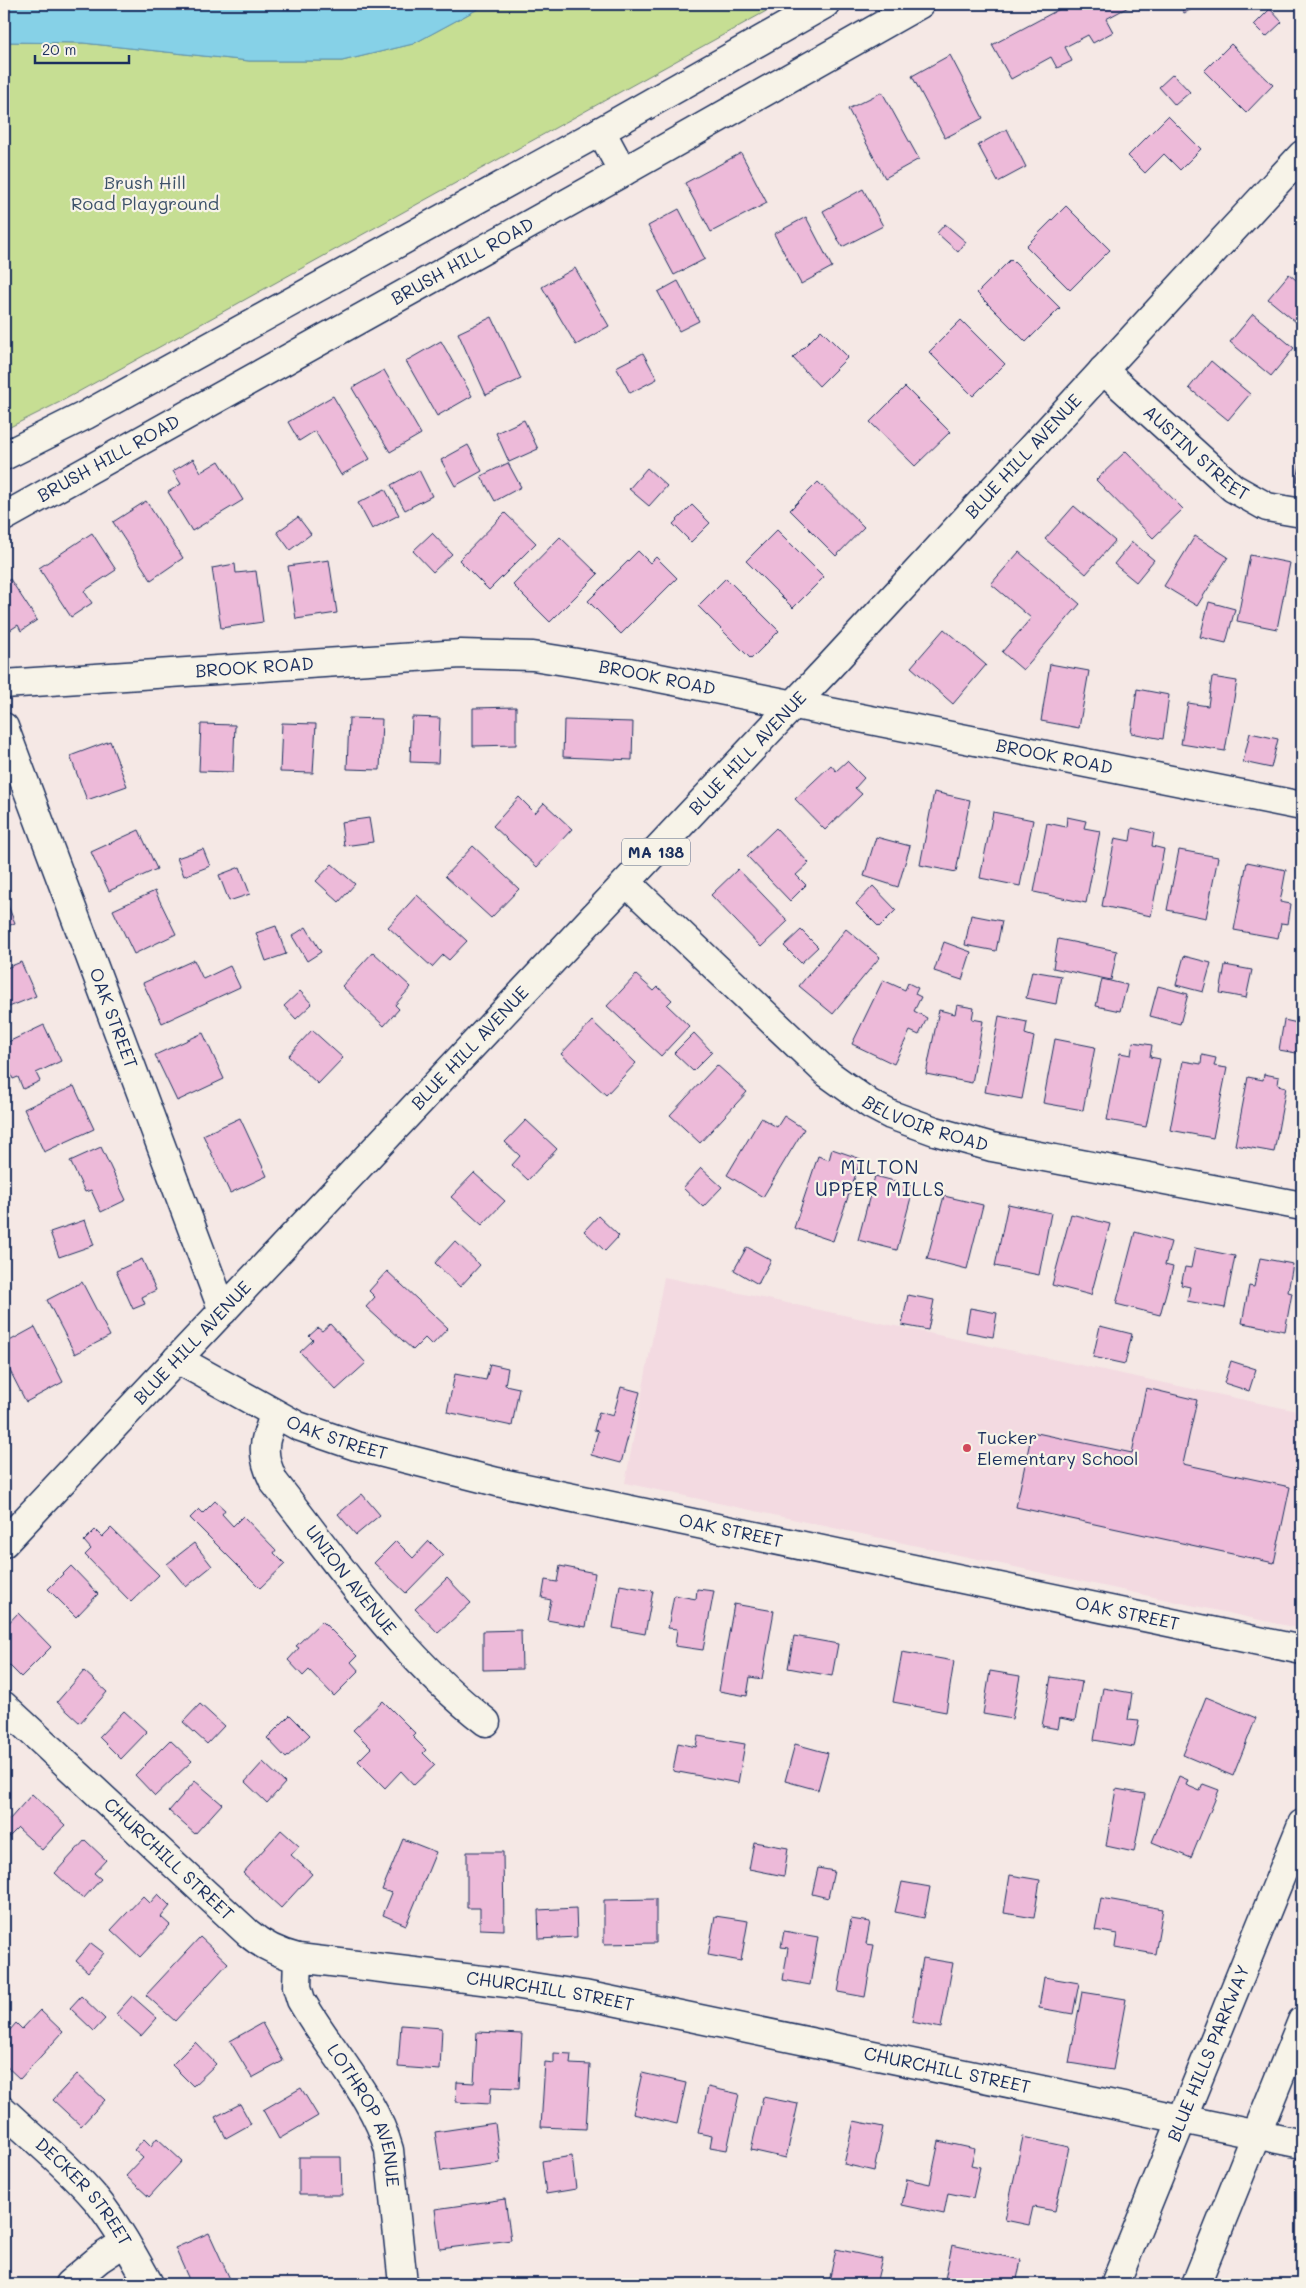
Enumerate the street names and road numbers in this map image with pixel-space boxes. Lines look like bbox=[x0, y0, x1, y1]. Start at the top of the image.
street label: BRUSH HILL ROAD bbox=[387, 211, 538, 310]
street label: BLUE HILL AVENUE bbox=[959, 388, 1086, 523]
street label: AUSTIN STREET bbox=[1139, 399, 1254, 506]
street label: BRUSH HILL ROAD bbox=[33, 408, 184, 507]
street label: BROOK ROAD bbox=[194, 651, 314, 682]
street label: BROOK ROAD bbox=[597, 654, 718, 700]
street label: BLUE HILL AVENUE bbox=[683, 685, 811, 819]
street label: BROOK ROAD bbox=[994, 732, 1115, 779]
road number: MA 138 bbox=[622, 839, 690, 866]
street label: OAK STREET bbox=[84, 964, 144, 1072]
street label: BLUE HILL AVENUE bbox=[405, 980, 534, 1114]
street label: BELVOIR ROAD bbox=[858, 1089, 991, 1156]
street label: BLUE HILL AVENUE bbox=[128, 1275, 256, 1409]
street label: OAK STREET bbox=[282, 1409, 390, 1465]
street label: OAK STREET bbox=[677, 1507, 785, 1552]
street label: UNION AVENUE bbox=[300, 1520, 402, 1640]
street label: OAK STREET bbox=[1073, 1590, 1182, 1635]
street label: CHURCHILL STREET bbox=[99, 1792, 240, 1925]
street label: BLUE HILLS PARKWAY bbox=[1161, 1961, 1255, 2145]
street label: CHURCHILL STREET bbox=[465, 1965, 636, 2016]
street label: LOTHROP AVENUE bbox=[322, 2039, 406, 2188]
street label: CHURCHILL STREET bbox=[862, 2040, 1033, 2098]
street label: DECKER STREET bbox=[31, 2132, 138, 2250]

